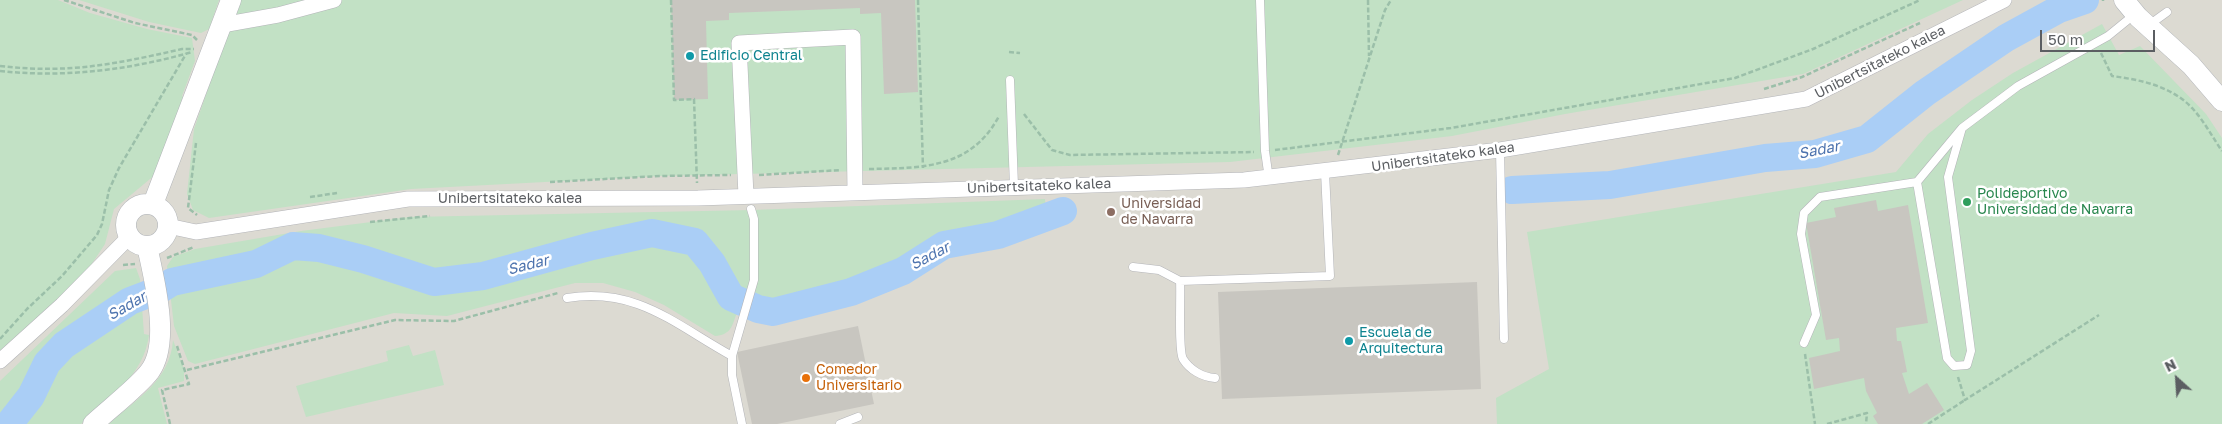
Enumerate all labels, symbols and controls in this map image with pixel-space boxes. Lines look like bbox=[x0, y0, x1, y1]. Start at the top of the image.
scale bar bbox=[2042, 20, 2157, 52]
street label: Unibertsitateko kalea bbox=[1812, 22, 1948, 102]
text: 50 m bbox=[2048, 30, 2083, 48]
place label: Edificio Central bbox=[700, 48, 802, 64]
marker: Edificio Central bbox=[684, 50, 696, 62]
water label: Sadar bbox=[1797, 137, 1841, 163]
street label: Unibertsitateko kalea bbox=[1370, 139, 1516, 175]
street label: Unibertsitateko kalea bbox=[967, 175, 1111, 197]
place label: Polideportivo Universidad de Navarra bbox=[1977, 186, 2133, 218]
street label: Unibertsitateko kalea bbox=[438, 191, 582, 207]
place label: Universidad de Navarra bbox=[1121, 196, 1201, 228]
marker: Polideportivo Universidad de Navarra bbox=[1961, 196, 1973, 208]
marker: Universidad de Navarra bbox=[1105, 206, 1117, 218]
water label: Sadar bbox=[907, 238, 953, 274]
water label: Sadar bbox=[506, 251, 550, 279]
water label: Sadar bbox=[104, 288, 150, 324]
place label: Escuela de Arquitectura bbox=[1359, 325, 1443, 358]
marker: Escuela de Arquitectura bbox=[1343, 335, 1355, 347]
north arrow bbox=[2152, 354, 2202, 404]
text: N bbox=[2162, 355, 2179, 375]
place label: Comedor Universitario bbox=[816, 362, 902, 394]
marker: Comedor Universitario bbox=[800, 372, 812, 384]

